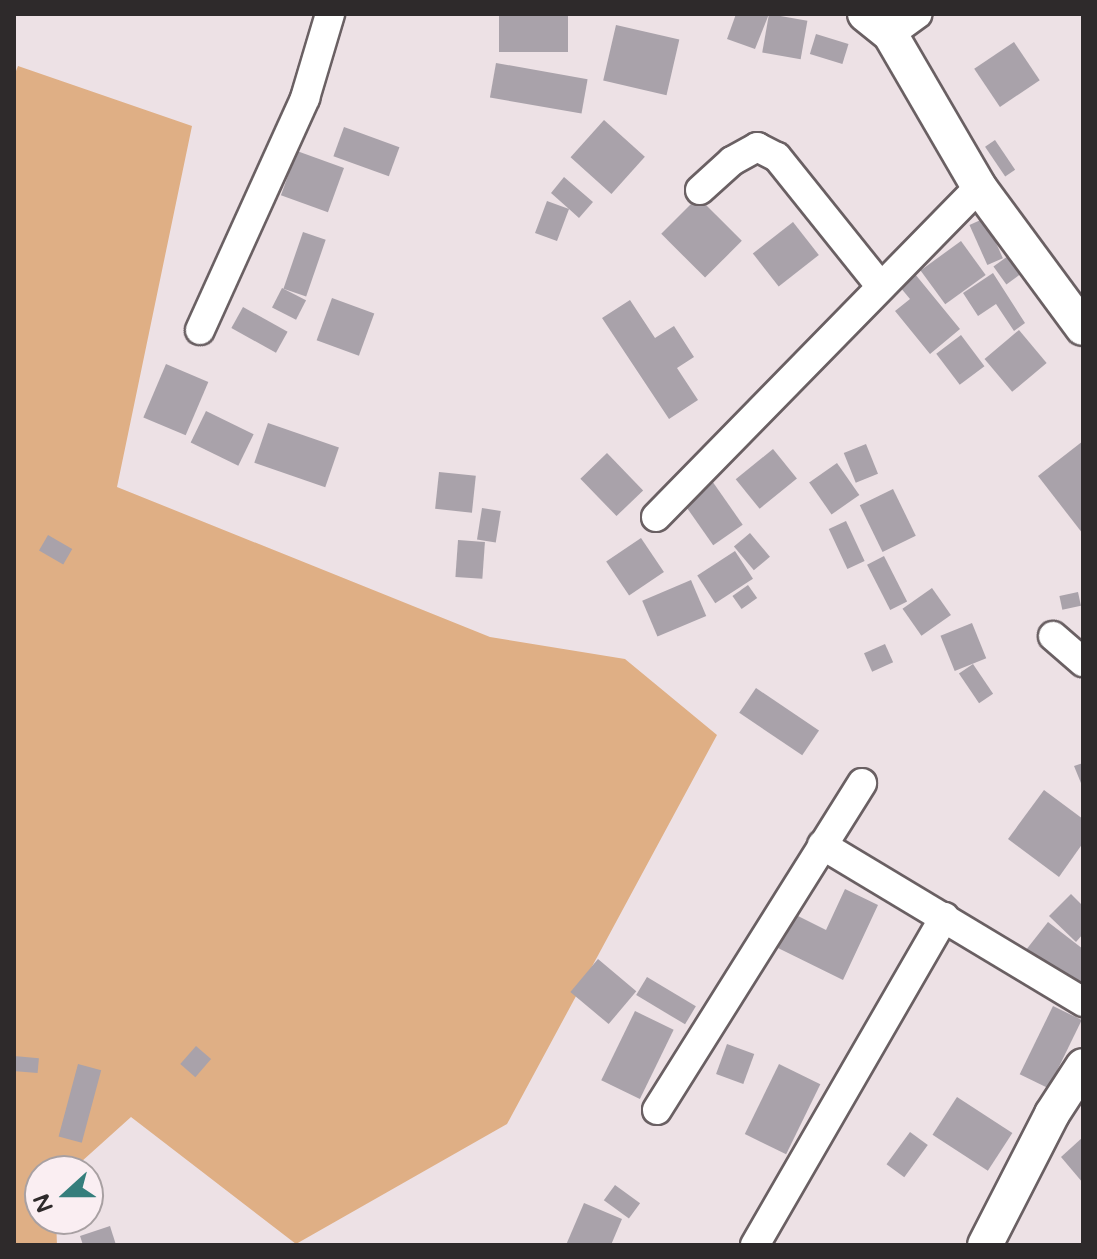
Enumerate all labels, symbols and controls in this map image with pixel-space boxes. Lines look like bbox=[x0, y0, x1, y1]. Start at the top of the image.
north arrow bbox=[24, 1155, 104, 1235]
text: N bbox=[28, 1190, 59, 1216]

